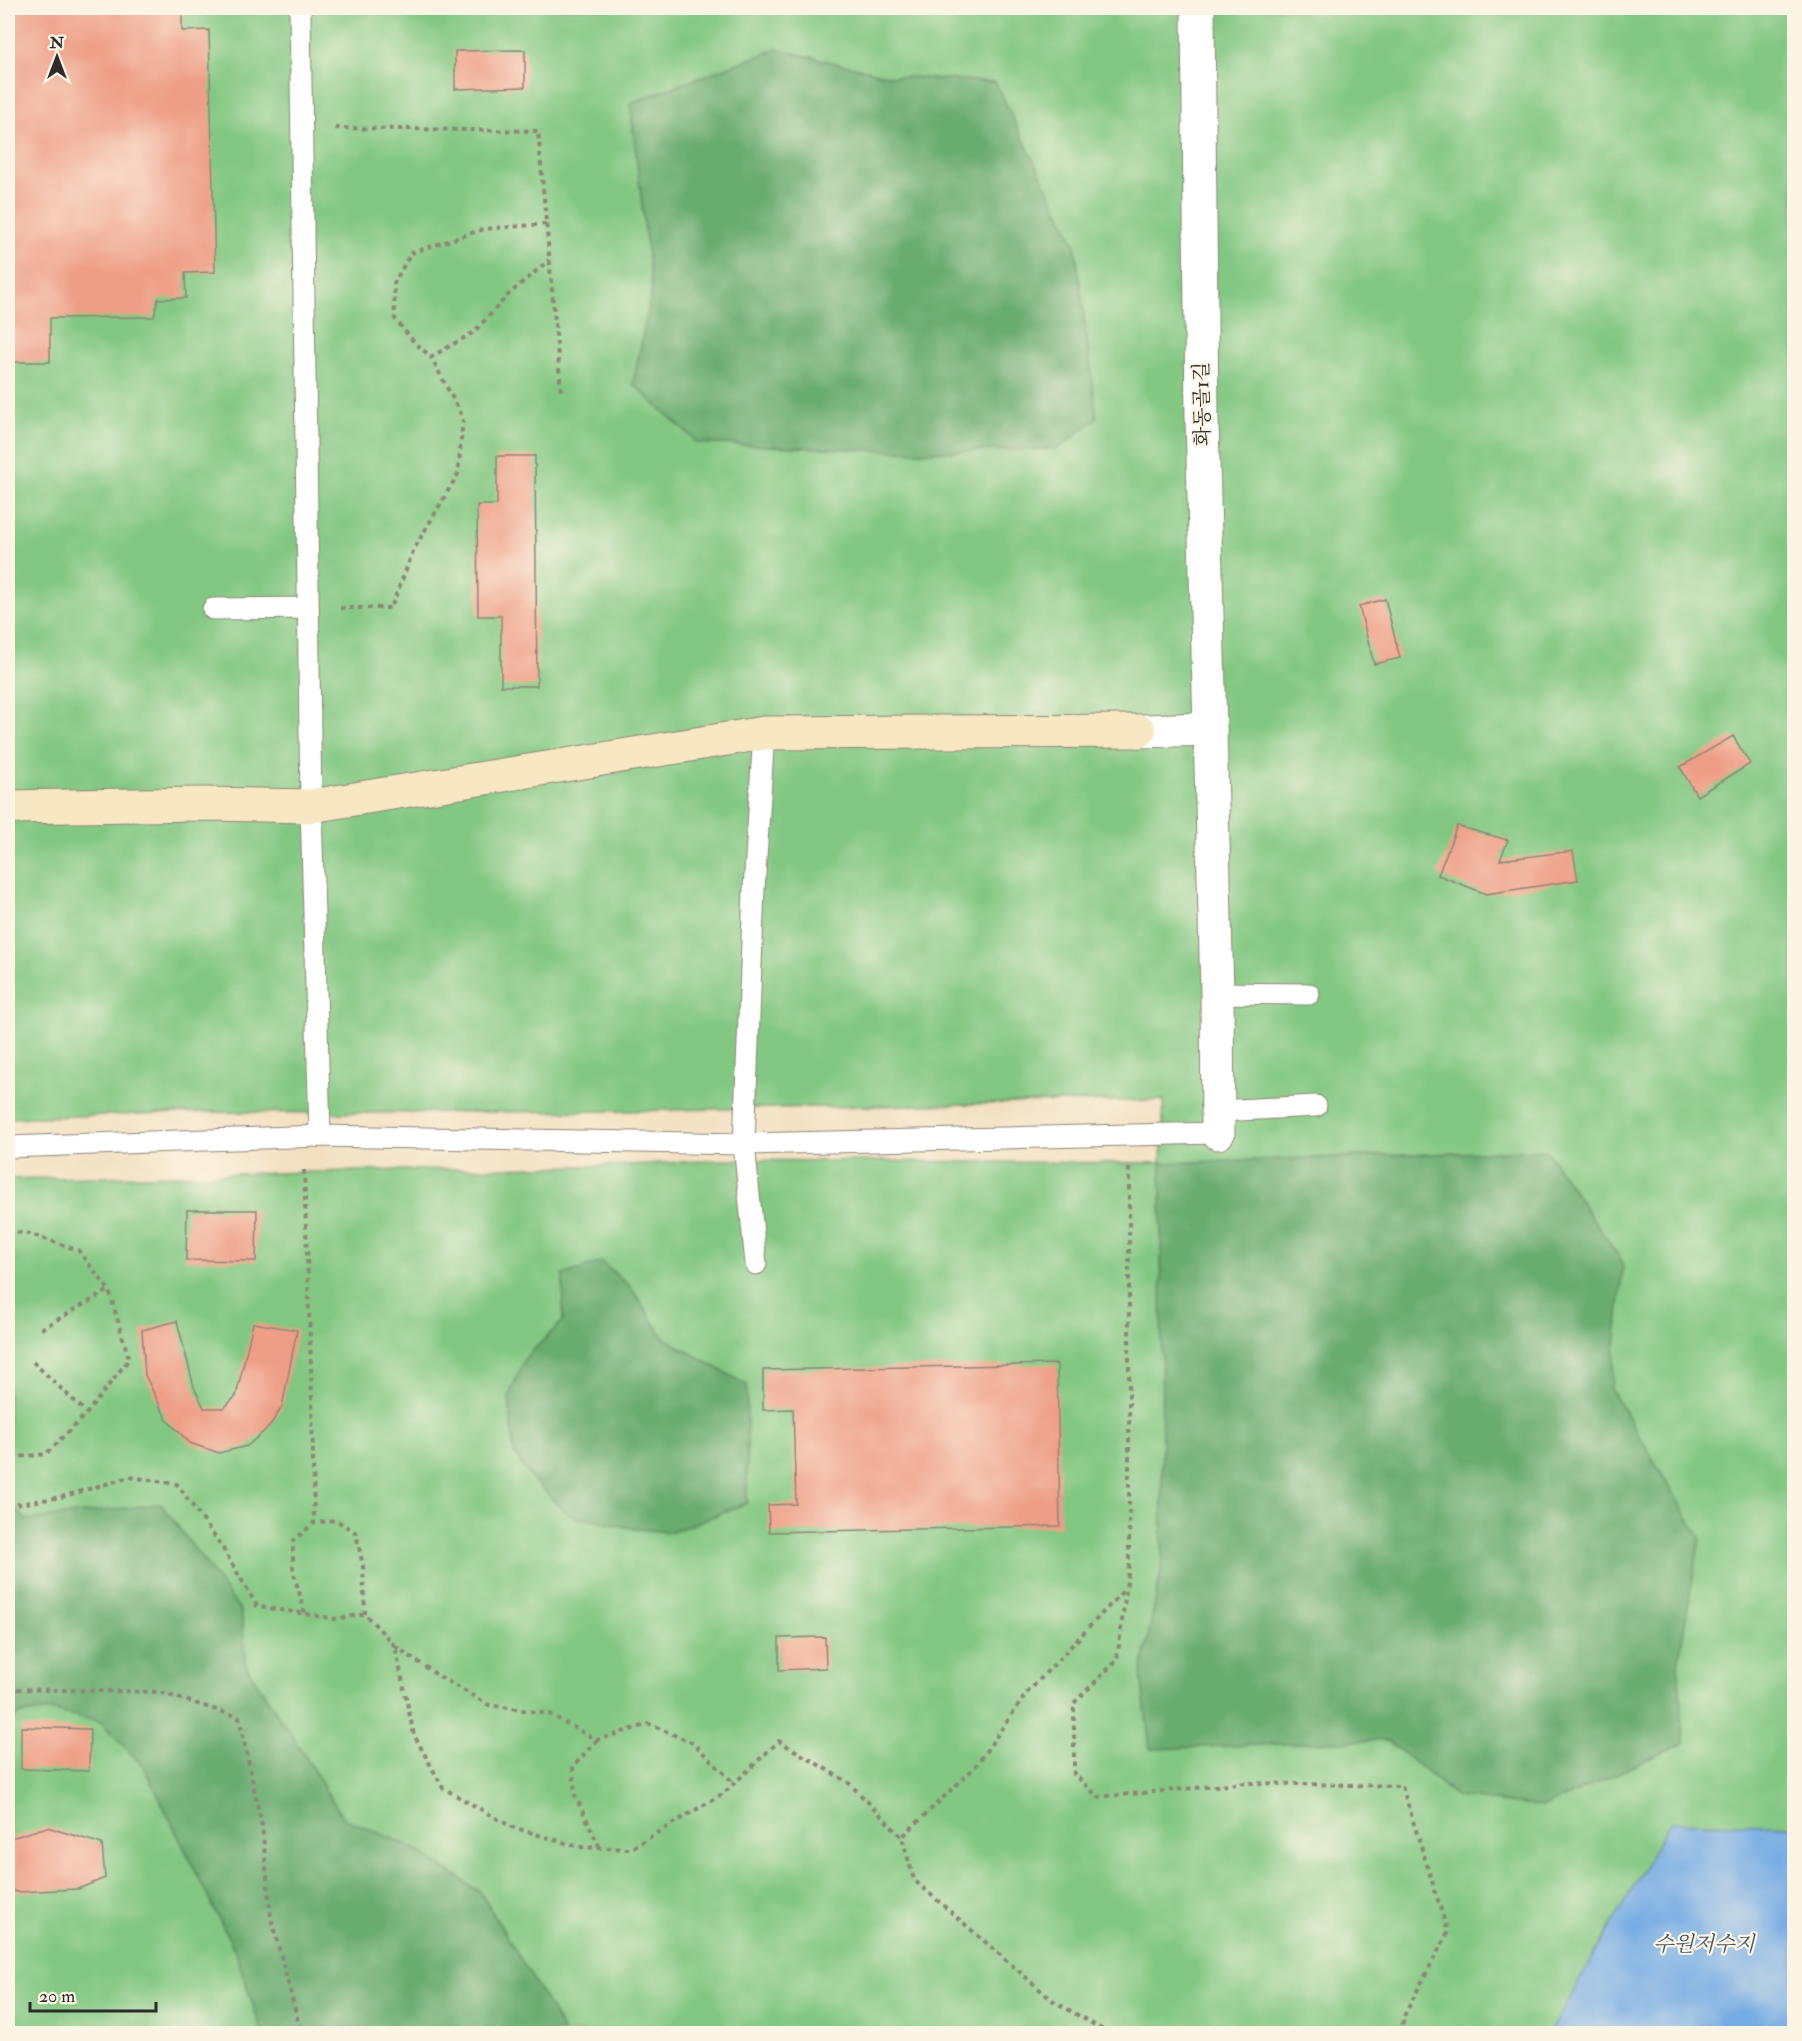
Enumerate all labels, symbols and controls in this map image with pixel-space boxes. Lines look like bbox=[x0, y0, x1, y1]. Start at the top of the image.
north arrow bbox=[27, 27, 87, 87]
text: N bbox=[49, 33, 65, 53]
street label: 화동골1길 bbox=[1189, 362, 1215, 446]
water label: 수원저수지 bbox=[1653, 1931, 1756, 1958]
scale bar bbox=[30, 1975, 156, 2013]
text: 20 m bbox=[39, 1985, 75, 2008]

